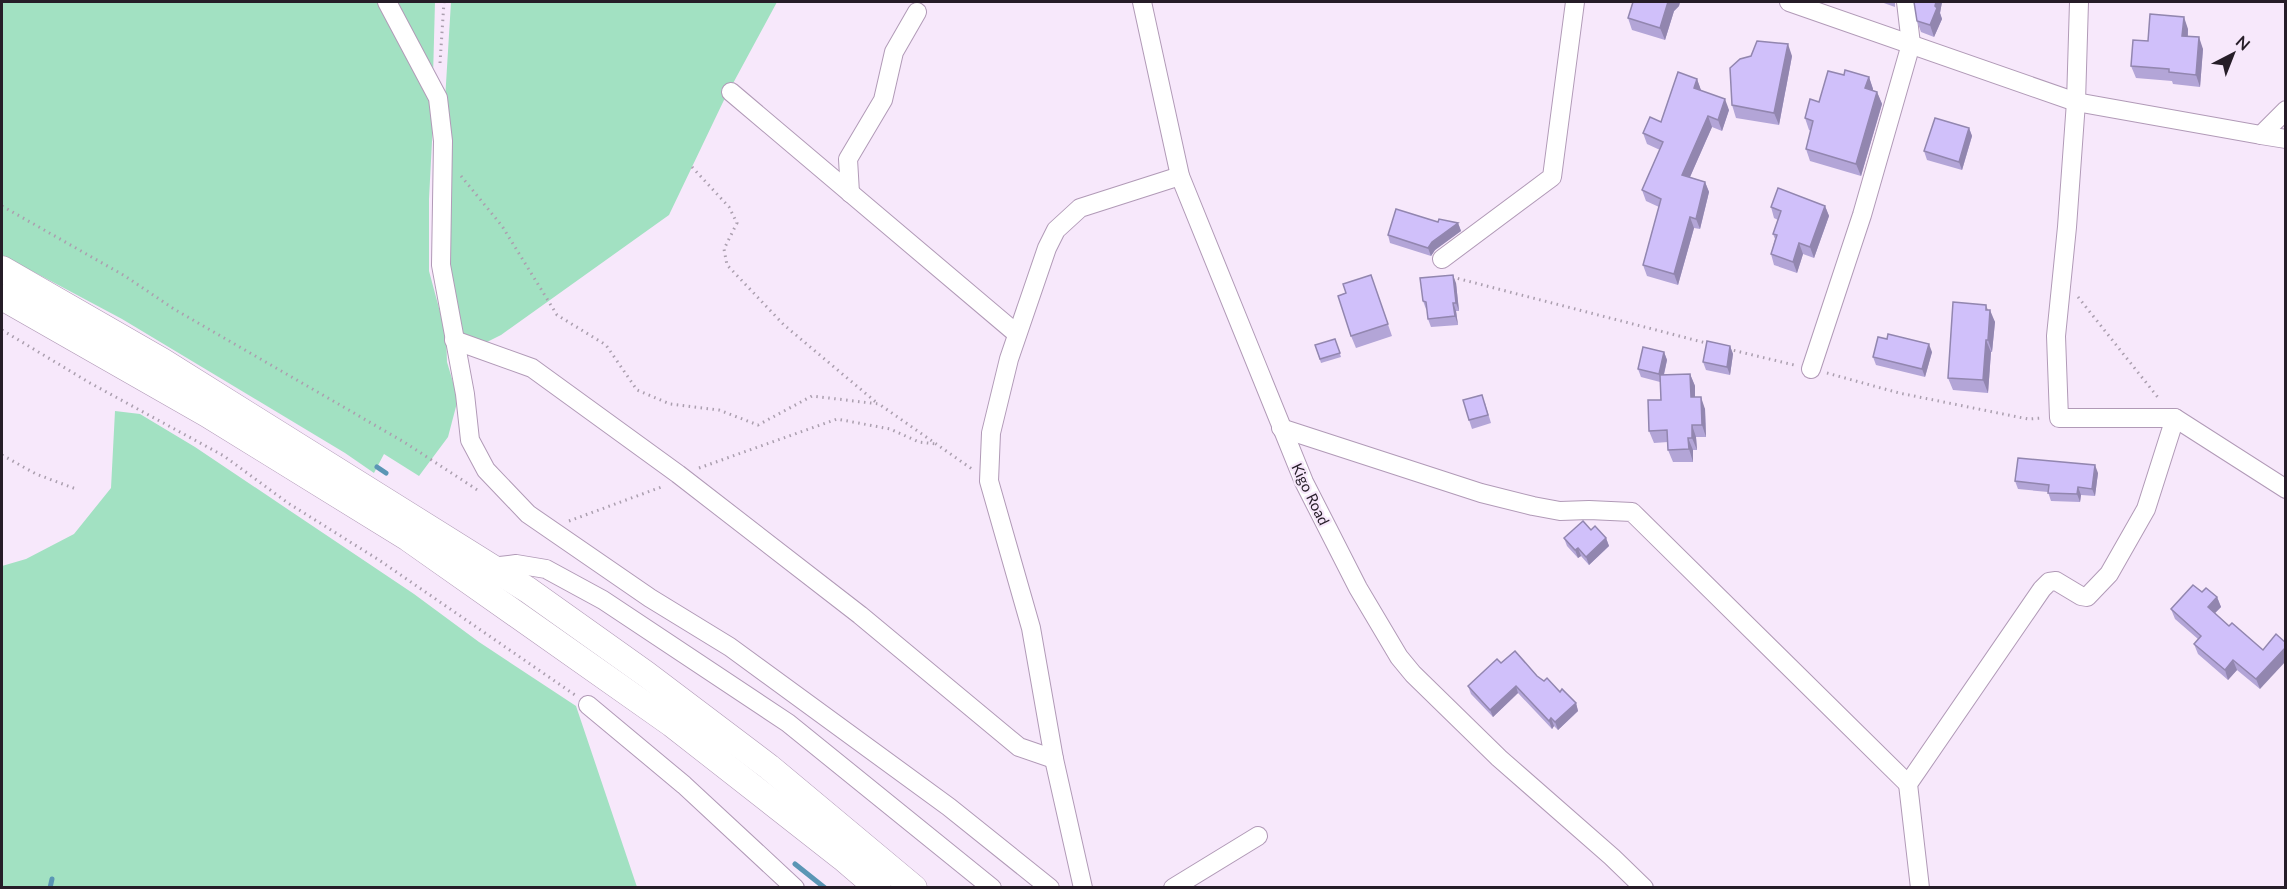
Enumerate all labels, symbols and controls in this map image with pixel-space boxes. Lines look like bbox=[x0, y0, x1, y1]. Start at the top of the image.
north arrow bbox=[2203, 24, 2263, 84]
text: N bbox=[2232, 31, 2254, 54]
street label: Kigo Road bbox=[1288, 460, 1334, 528]

